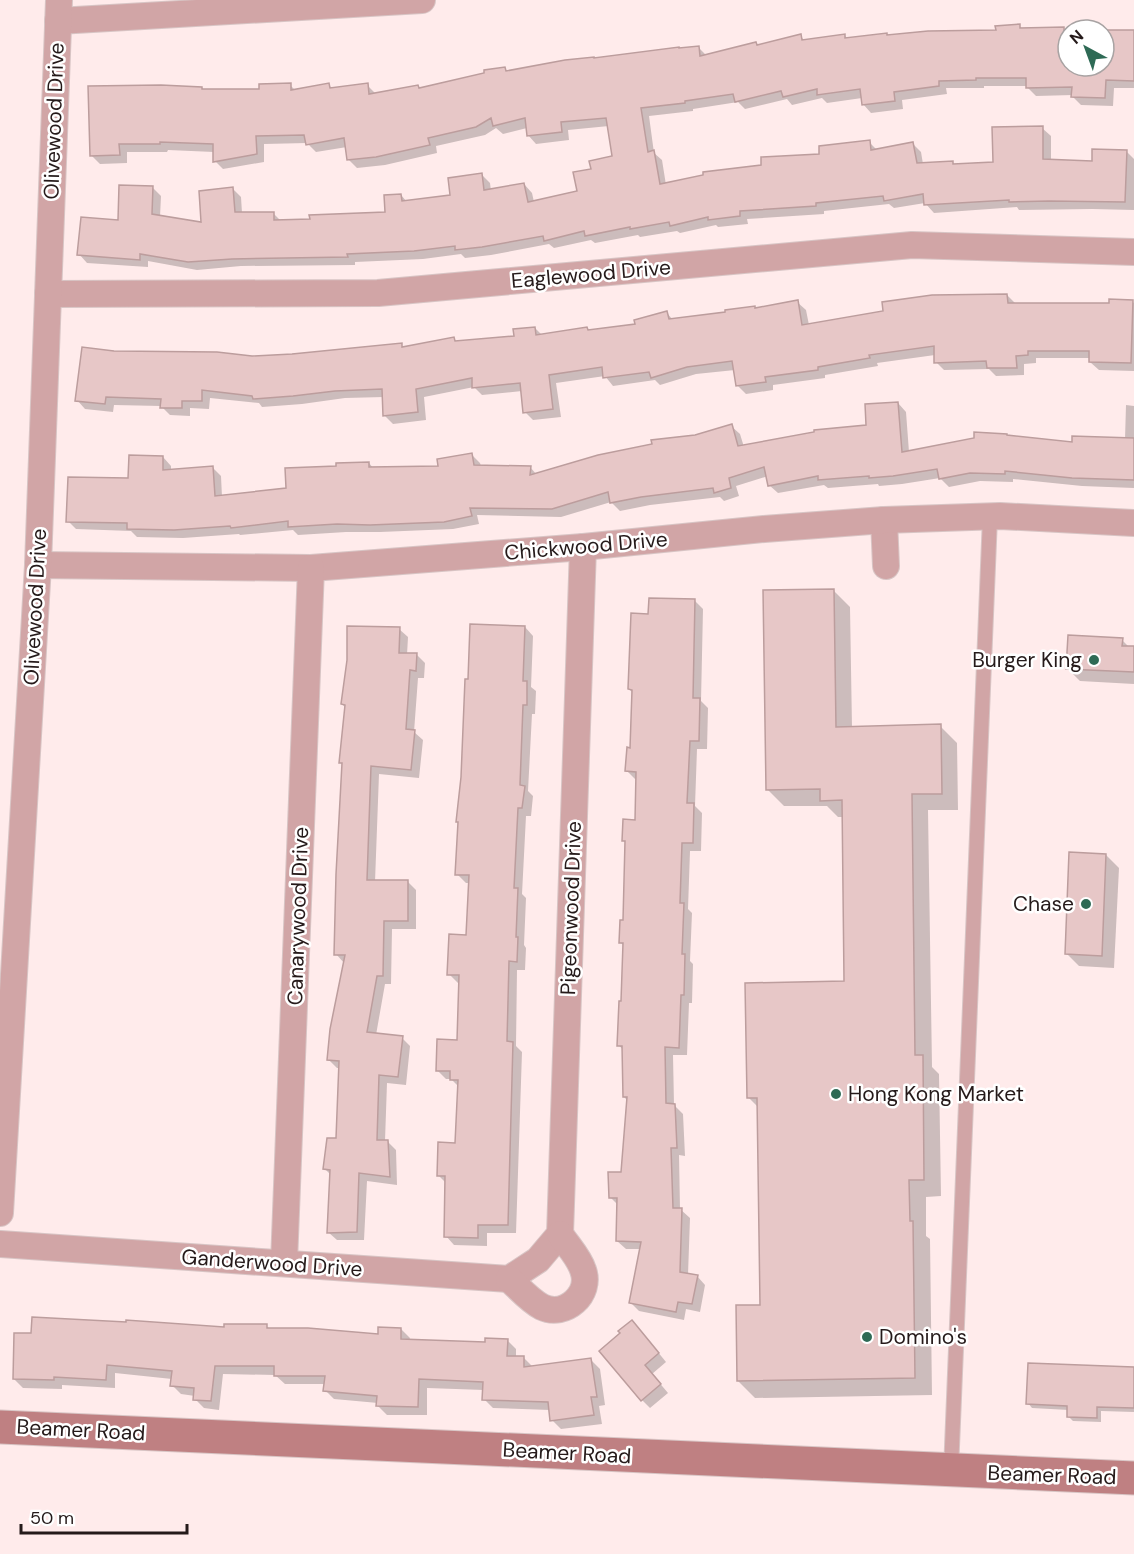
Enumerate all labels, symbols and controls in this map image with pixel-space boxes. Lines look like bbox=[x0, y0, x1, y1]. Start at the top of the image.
north arrow bbox=[1056, 18, 1116, 78]
text: N bbox=[1065, 25, 1088, 49]
street label: Olivewood Drive bbox=[37, 42, 71, 200]
street label: Eaglewood Drive bbox=[510, 253, 672, 295]
street label: Chickwood Drive bbox=[503, 525, 669, 567]
street label: Olivewood Drive bbox=[17, 528, 53, 686]
place label: Burger King bbox=[972, 646, 1082, 674]
marker: Burger King bbox=[1087, 653, 1101, 667]
street label: Pigeonwood Drive bbox=[554, 821, 588, 995]
street label: Canarywood Drive bbox=[281, 826, 315, 1006]
place label: Chase bbox=[1013, 890, 1074, 918]
marker: Chase bbox=[1079, 897, 1093, 911]
place label: Hong Kong Market bbox=[848, 1080, 1024, 1108]
marker: Hong Kong Market bbox=[829, 1087, 843, 1101]
street label: Ganderwood Drive bbox=[181, 1243, 363, 1283]
place label: Domino's bbox=[879, 1323, 967, 1351]
marker: Domino's bbox=[860, 1330, 874, 1344]
street label: Beamer Road bbox=[16, 1413, 146, 1447]
street label: Beamer Road bbox=[502, 1436, 632, 1470]
street label: Beamer Road bbox=[987, 1459, 1117, 1491]
scale bar bbox=[21, 1497, 188, 1535]
text: 50 m bbox=[30, 1506, 74, 1530]

